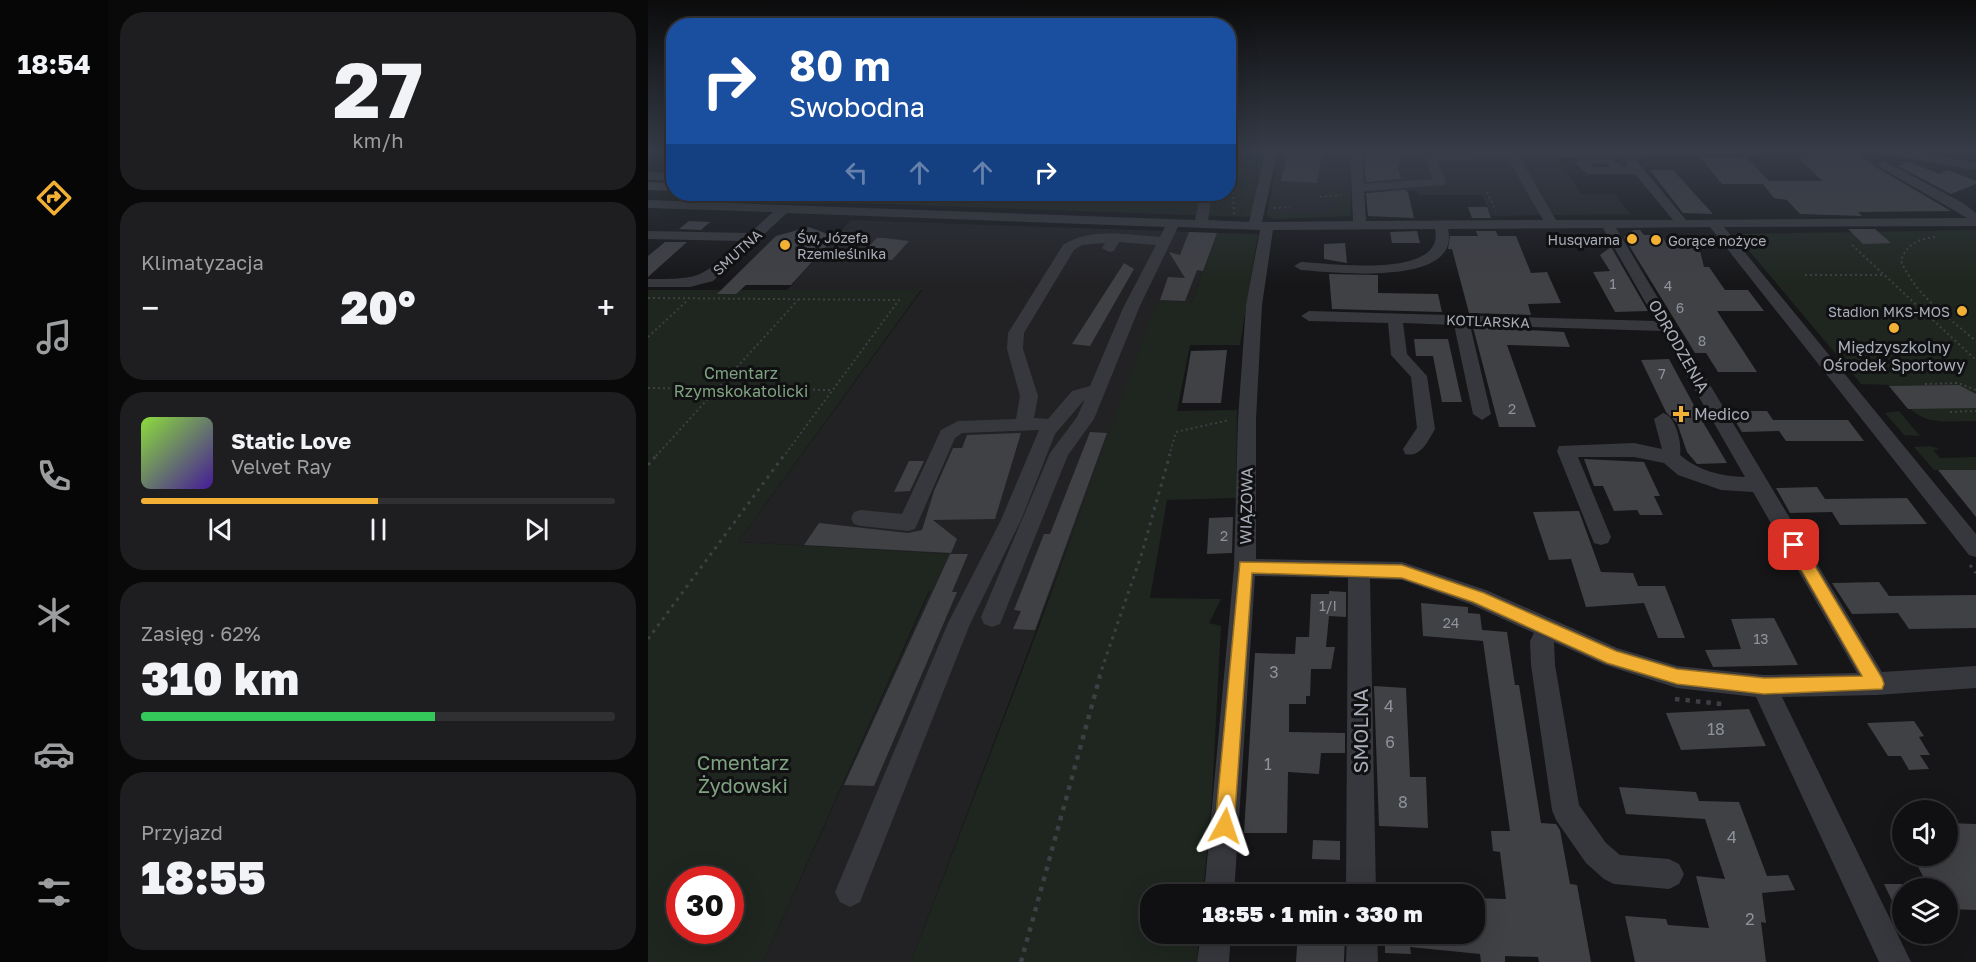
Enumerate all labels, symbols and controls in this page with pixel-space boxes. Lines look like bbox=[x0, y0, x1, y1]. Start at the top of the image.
text: 80 m bbox=[789, 40, 890, 90]
text: 27 bbox=[333, 42, 423, 135]
icon: right bbox=[690, 42, 768, 120]
text: 18:54 bbox=[17, 48, 91, 80]
text: Swobodna bbox=[789, 91, 925, 123]
text: km/h bbox=[353, 128, 403, 152]
icon: left bbox=[840, 156, 873, 189]
icon: ahead bbox=[903, 156, 936, 189]
icon: ahead bbox=[966, 156, 999, 189]
icon: right bbox=[1029, 156, 1062, 189]
icon: directions bbox=[33, 177, 75, 219]
street label: SMUTNA bbox=[709, 225, 765, 278]
place label: Św, Józefa Rzemieślnika bbox=[797, 229, 886, 262]
place label: Husqvarna bbox=[1548, 231, 1620, 248]
marker: Husqvarna bbox=[1625, 232, 1639, 246]
place label: Gorące nożyce bbox=[1668, 232, 1766, 249]
marker: Gorące nożyce bbox=[1649, 233, 1663, 247]
marker: Św, Józefa Rzemieślnika bbox=[778, 238, 792, 252]
text: Klimatyzacja bbox=[141, 250, 264, 274]
house number: 1 bbox=[1610, 275, 1617, 292]
house number: 4 bbox=[1664, 277, 1672, 294]
text: 20° bbox=[340, 280, 416, 334]
text: − bbox=[141, 288, 159, 327]
text: + bbox=[597, 288, 615, 327]
street label: ODRODZENIA bbox=[1644, 296, 1714, 396]
house number: 6 bbox=[1676, 299, 1684, 316]
place label: Stadion MKS-MOS bbox=[1828, 303, 1950, 320]
marker: Stadion MKS-MOS bbox=[1955, 304, 1969, 318]
street label: KOTLARSKA bbox=[1446, 311, 1531, 331]
icon: music bbox=[33, 316, 75, 358]
marker: Międzyszkolny Ośrodek Sportowy bbox=[1887, 321, 1901, 335]
house number: 8 bbox=[1698, 332, 1706, 349]
place label: Międzyszkolny Ośrodek Sportowy bbox=[1823, 337, 1965, 375]
park label: Cmentarz Rzymskokatolicki bbox=[674, 363, 808, 401]
house number: 7 bbox=[1658, 365, 1666, 382]
house number: 2 bbox=[1508, 400, 1516, 417]
place label: Medico bbox=[1694, 404, 1750, 424]
marker: Medico bbox=[1672, 405, 1690, 423]
text: Static Love bbox=[231, 427, 351, 454]
text: Velvet Ray bbox=[231, 454, 332, 478]
icon: phone bbox=[33, 455, 75, 497]
street label: WIĄZOWA bbox=[1235, 467, 1257, 545]
icon: previous bbox=[204, 513, 237, 546]
icon: pause bbox=[362, 513, 395, 546]
icon: next bbox=[520, 513, 553, 546]
pin bbox=[1768, 519, 1819, 570]
house number: 2 bbox=[1220, 527, 1228, 544]
icon: arrive bbox=[1777, 528, 1810, 561]
icon: climate bbox=[33, 594, 75, 636]
house number: 1/I bbox=[1319, 597, 1337, 614]
house number: 24 bbox=[1443, 614, 1459, 631]
text: Zasięg · 62% bbox=[141, 621, 261, 645]
house number: 13 bbox=[1754, 630, 1768, 647]
text: 310 km bbox=[141, 651, 299, 705]
house number: 3 bbox=[1269, 662, 1279, 682]
street label: SMOLNA bbox=[1348, 689, 1372, 773]
house number: 4 bbox=[1384, 696, 1394, 716]
house number: 18 bbox=[1707, 719, 1725, 739]
house number: 6 bbox=[1385, 732, 1395, 752]
icon: car bbox=[33, 733, 75, 775]
park label: Cmentarz Żydowski bbox=[697, 750, 789, 797]
house number: 1 bbox=[1264, 754, 1272, 774]
house number: 8 bbox=[1398, 792, 1408, 812]
position arrow bbox=[1193, 794, 1257, 858]
map controls bbox=[1892, 800, 1958, 944]
button: sound bbox=[1892, 800, 1958, 866]
text: Przyjazd bbox=[141, 820, 223, 844]
house number: 4 bbox=[1727, 827, 1737, 847]
text: 18:55 bbox=[141, 850, 266, 904]
speed limit sign: 30 bbox=[666, 866, 744, 944]
icon: filters bbox=[33, 871, 75, 913]
button: layers bbox=[1892, 878, 1958, 944]
text: 18:55 · 1 min · 330 m bbox=[1202, 900, 1423, 927]
house number: 2 bbox=[1745, 909, 1755, 929]

